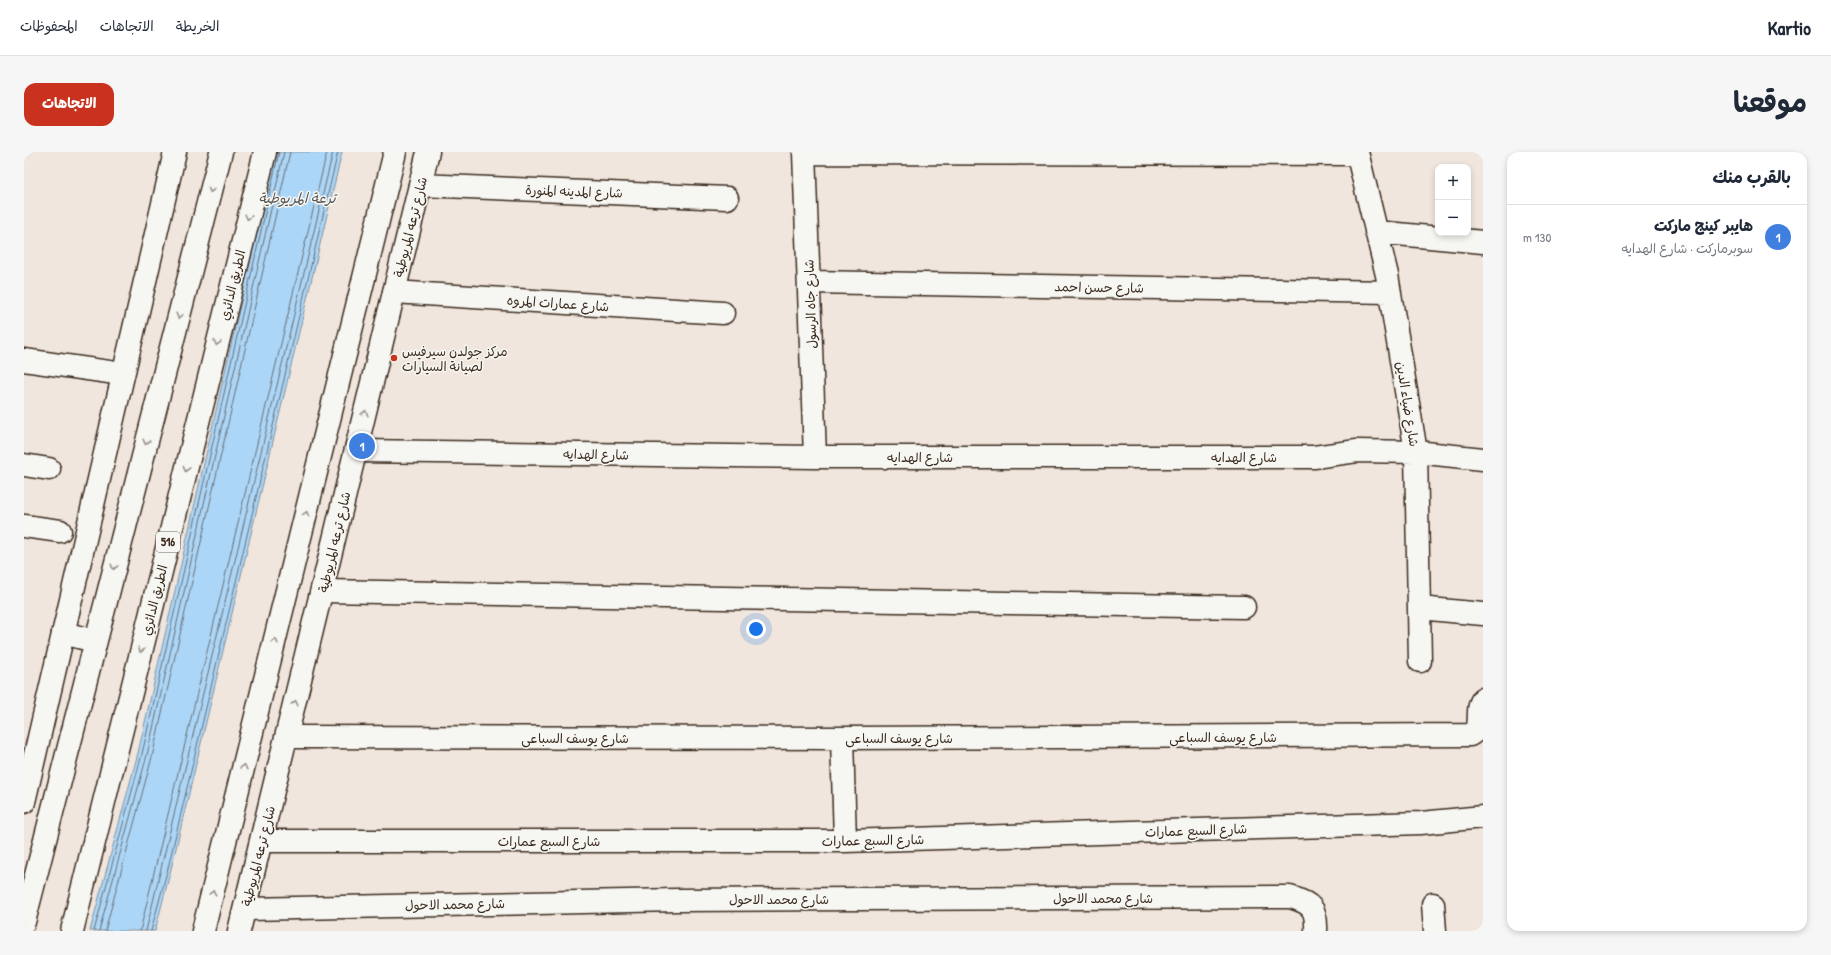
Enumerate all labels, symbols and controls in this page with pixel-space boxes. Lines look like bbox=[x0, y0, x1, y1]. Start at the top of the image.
text: Kartio bbox=[1768, 15, 1811, 41]
text: المحفوظات bbox=[20, 16, 78, 35]
text: الاتجاهات bbox=[100, 16, 154, 35]
text: الخريطة bbox=[176, 16, 219, 35]
button: الاتجاهات bbox=[24, 83, 114, 126]
text: موقعنا bbox=[1733, 83, 1807, 121]
map controls bbox=[1435, 164, 1471, 236]
button: + bbox=[1435, 164, 1471, 200]
text: بالقرب منك bbox=[1713, 165, 1791, 188]
street label: شارع ترعه المريوطية bbox=[389, 175, 432, 279]
street label: شارع المدينه المنورة bbox=[525, 180, 623, 203]
one-way arrow bbox=[208, 187, 216, 193]
water label: ترعة المريوطية bbox=[258, 188, 339, 207]
button: − bbox=[1435, 200, 1471, 236]
one-way arrow bbox=[245, 214, 253, 220]
text: هايبر كينج ماركت bbox=[1654, 215, 1753, 236]
text: 130 m bbox=[1523, 228, 1551, 246]
text: 1 bbox=[1776, 228, 1780, 246]
text: سوبرماركت · شارع الهدايه bbox=[1621, 239, 1753, 257]
street label: الطريق الدائري bbox=[215, 248, 250, 322]
street label: شارع جاه الرسول bbox=[799, 259, 822, 349]
street label: شارع حسن احمد bbox=[1054, 277, 1144, 298]
street label: شارع عمارات المروه bbox=[506, 290, 610, 317]
one-way arrow bbox=[175, 312, 184, 319]
one-way arrow bbox=[214, 340, 222, 346]
place label: مركز جولدن سيرفيس لصيانة السيارات bbox=[402, 342, 508, 375]
marker: مركز جولدن سيرفيس لصيانة السيارات bbox=[389, 353, 399, 363]
street label: شارع ضياء الدين bbox=[1391, 360, 1424, 448]
one-way arrow bbox=[360, 410, 369, 417]
pin: 1 bbox=[349, 431, 375, 461]
one-way arrow bbox=[143, 438, 151, 445]
street label: شارع الهدايه bbox=[563, 444, 629, 465]
street label: شارع الهدايه bbox=[887, 448, 953, 467]
street label: شارع الهدايه bbox=[1211, 448, 1277, 467]
one-way arrow bbox=[182, 466, 191, 473]
street label: شارع ترعه المريوطية bbox=[314, 490, 355, 594]
one-way arrow bbox=[301, 511, 310, 518]
road number: 516 bbox=[156, 532, 180, 552]
street label: الطريق الدائري bbox=[137, 563, 172, 637]
one-way arrow bbox=[110, 564, 119, 571]
your location bbox=[746, 619, 766, 639]
one-way arrow bbox=[270, 637, 278, 644]
one-way arrow bbox=[138, 647, 146, 653]
one-way arrow bbox=[291, 700, 299, 706]
street label: شارع يوسف السباعى bbox=[1169, 728, 1277, 747]
street label: شارع يوسف السباعى bbox=[521, 729, 629, 748]
street label: شارع يوسف السباعى bbox=[845, 729, 953, 748]
one-way arrow bbox=[239, 764, 247, 770]
street label: شارع ترعه المريوطية bbox=[237, 804, 280, 908]
street label: شارع السبع عمارات bbox=[1144, 819, 1248, 843]
street label: شارع السبع عمارات bbox=[822, 830, 924, 852]
street label: شارع السبع عمارات bbox=[498, 832, 600, 852]
street label: شارع محمد الاحول bbox=[1053, 889, 1153, 908]
one-way arrow bbox=[208, 890, 216, 896]
street label: شارع محمد الاحول bbox=[729, 890, 829, 909]
street label: شارع محمد الاحول bbox=[405, 894, 505, 915]

